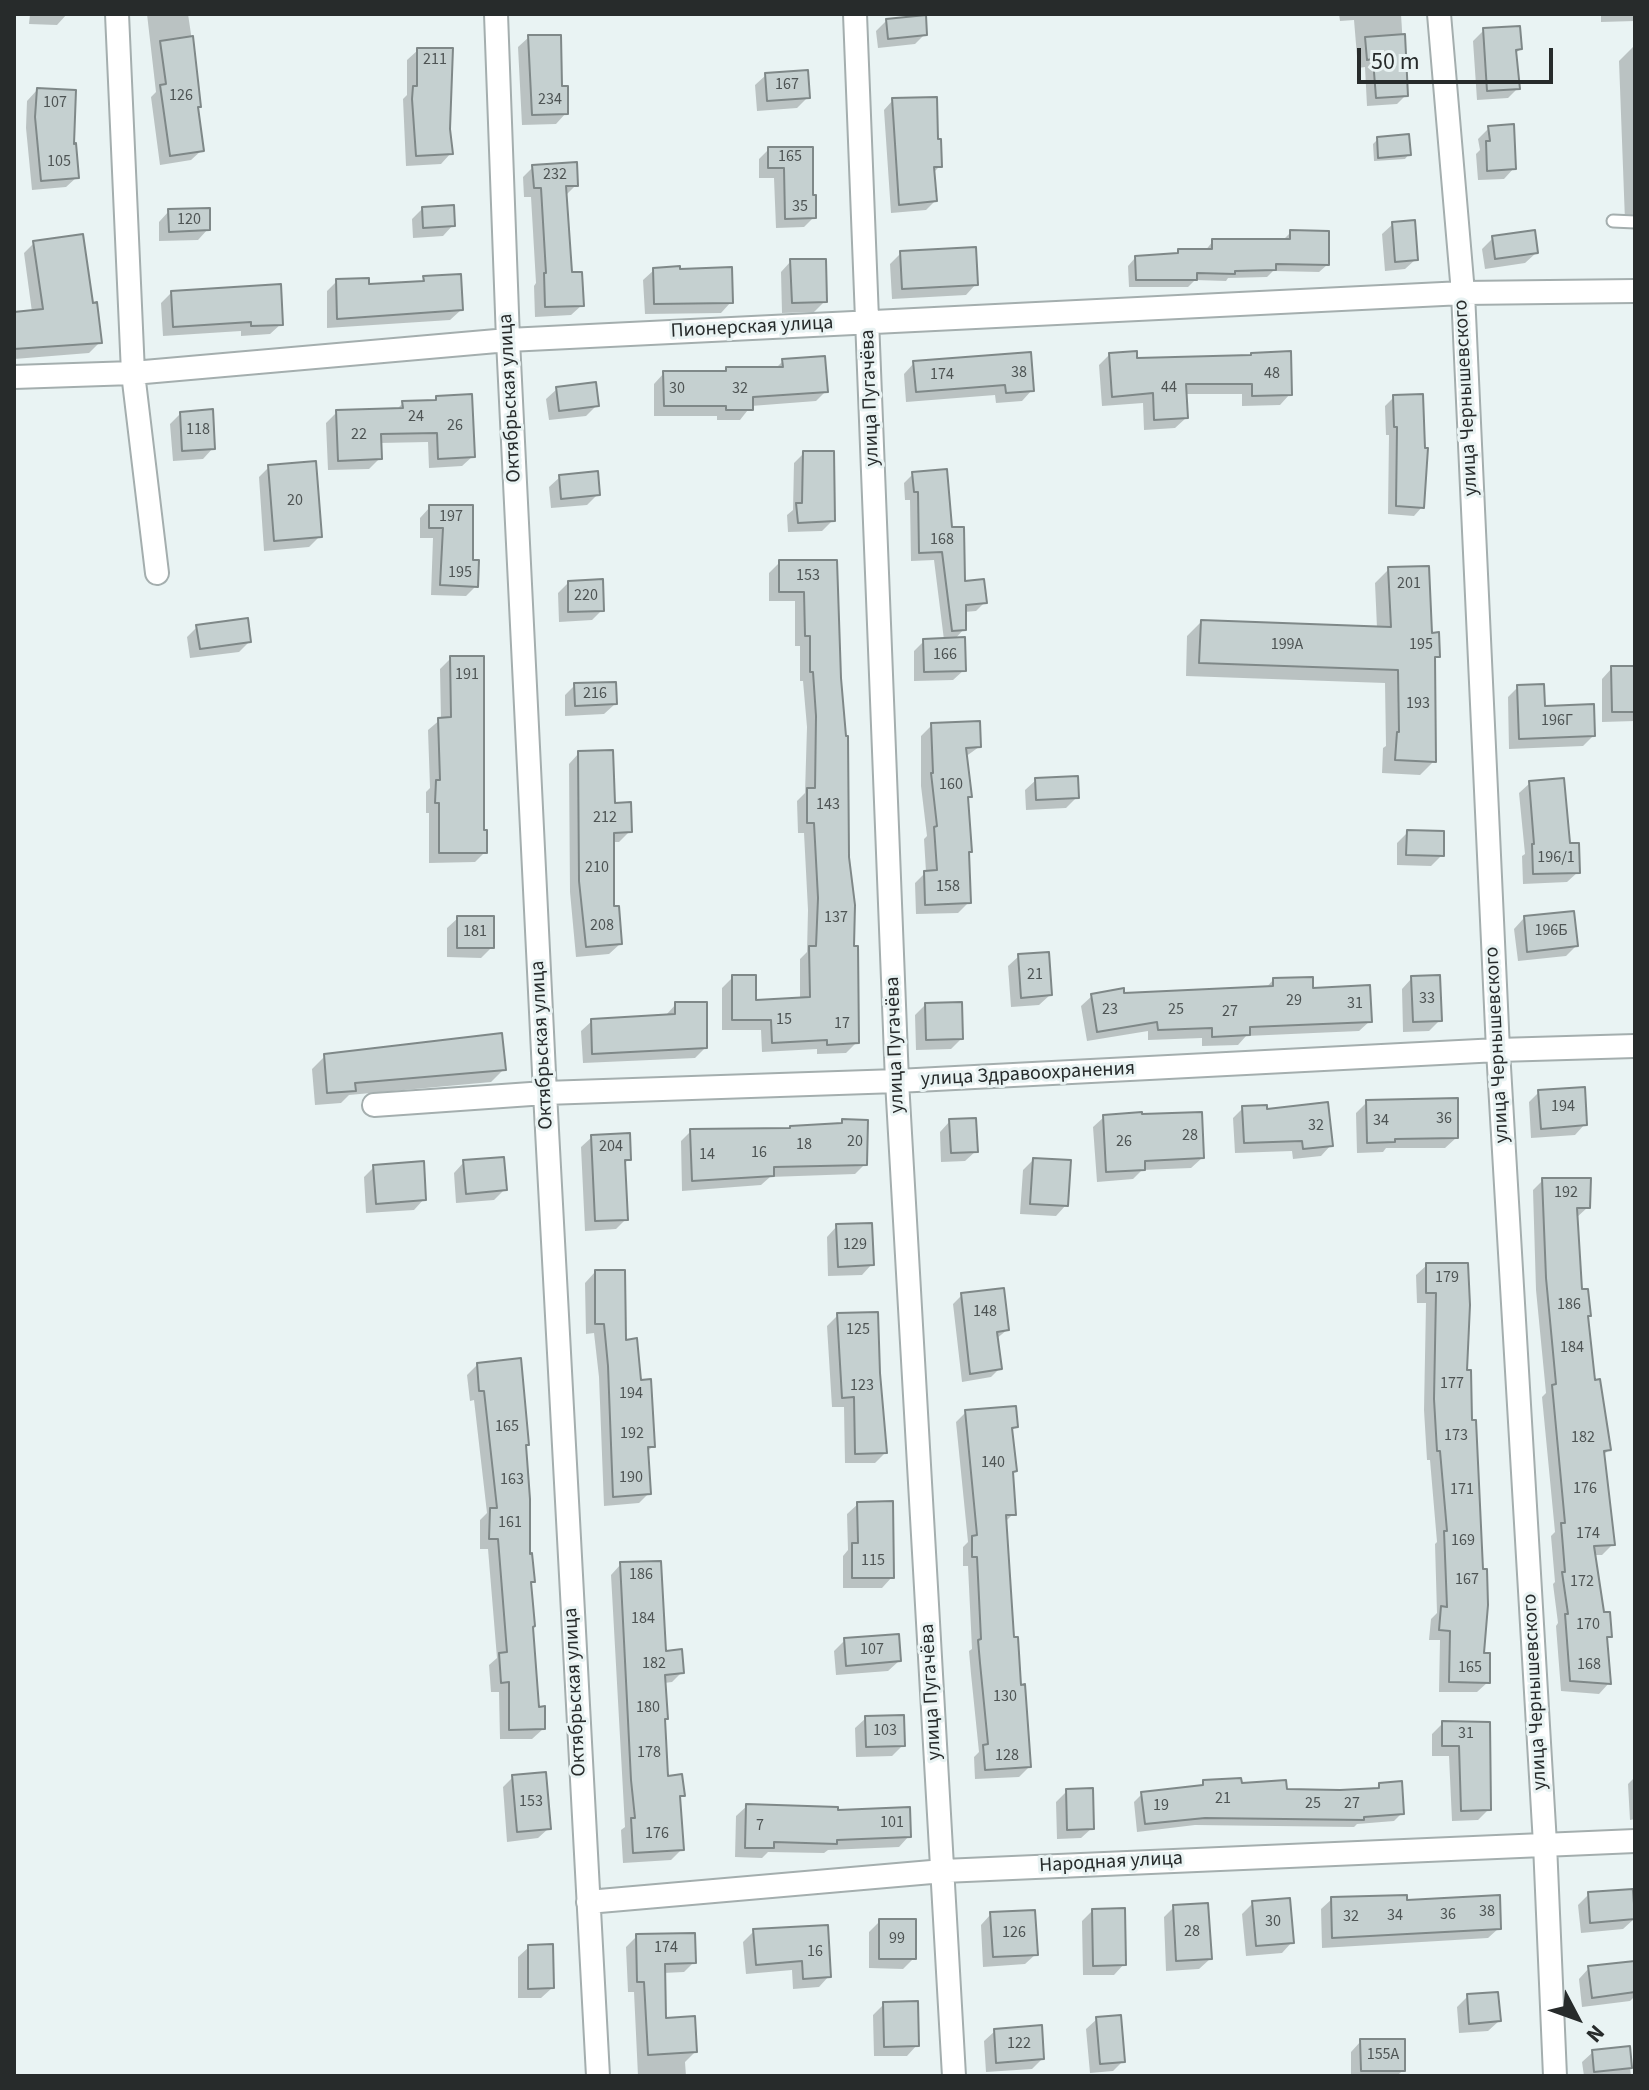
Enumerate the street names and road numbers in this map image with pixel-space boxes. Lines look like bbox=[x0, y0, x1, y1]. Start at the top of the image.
street label: улица Чернышевского bbox=[1450, 299, 1484, 497]
street label: Пионерская улица bbox=[670, 312, 834, 344]
street label: Октябрьская улица bbox=[495, 313, 527, 483]
street label: улица Пугачёва bbox=[857, 329, 885, 467]
street label: улица Чернышевского bbox=[1481, 946, 1515, 1144]
street label: Октябрьская улица bbox=[527, 960, 559, 1130]
street label: улица Пугачёва bbox=[882, 976, 910, 1114]
street label: улица Здравоохранения bbox=[920, 1057, 1136, 1093]
street label: улица Чернышевского bbox=[1519, 1593, 1553, 1791]
street label: Октябрьская улица bbox=[560, 1607, 592, 1777]
street label: улица Пугачёва bbox=[916, 1623, 948, 1761]
street label: Народная улица bbox=[1039, 1847, 1183, 1879]

